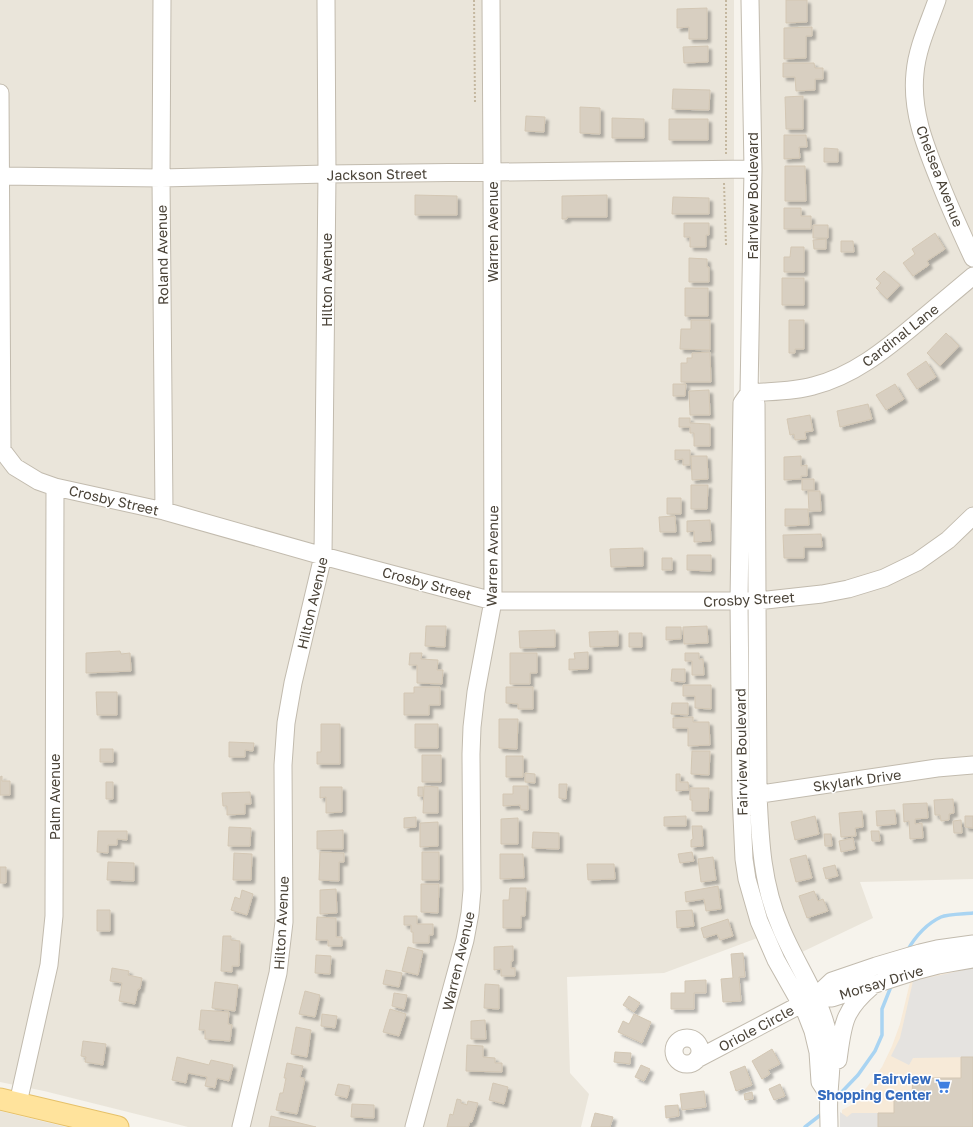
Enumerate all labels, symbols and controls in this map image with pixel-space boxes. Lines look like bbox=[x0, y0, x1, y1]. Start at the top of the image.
street label: Chelsea Avenue bbox=[913, 123, 967, 229]
street label: Fairview Boulevard bbox=[744, 132, 761, 260]
street label: Jackson Street bbox=[327, 165, 427, 183]
street label: Warren Avenue bbox=[484, 181, 501, 283]
street label: Roland Avenue bbox=[153, 205, 171, 305]
street label: Hilton Avenue bbox=[318, 233, 335, 327]
street label: Cardinal Lane bbox=[858, 300, 942, 370]
street label: Crosby Street bbox=[67, 481, 161, 519]
street label: Warren Avenue bbox=[483, 505, 501, 607]
street label: Hilton Avenue bbox=[293, 555, 331, 651]
street label: Crosby Street bbox=[380, 563, 474, 603]
street label: Crosby Street bbox=[703, 588, 795, 610]
street label: Fairview Boulevard bbox=[731, 688, 751, 816]
street label: Palm Avenue bbox=[46, 754, 63, 840]
street label: Skylark Drive bbox=[812, 765, 902, 795]
street label: Hilton Avenue bbox=[270, 876, 292, 970]
street label: Warren Avenue bbox=[438, 910, 478, 1012]
street label: Morsay Drive bbox=[837, 961, 925, 1003]
street label: Oriole Circle bbox=[716, 1001, 796, 1055]
place label: Fairview Shopping Center bbox=[817, 1070, 932, 1103]
supermarket icon: Fairview Shopping Center bbox=[934, 1077, 952, 1095]

